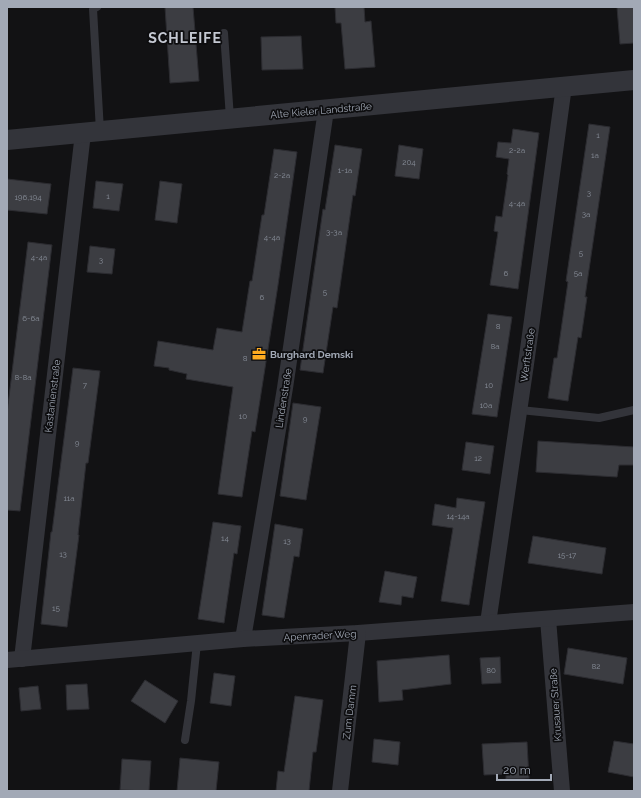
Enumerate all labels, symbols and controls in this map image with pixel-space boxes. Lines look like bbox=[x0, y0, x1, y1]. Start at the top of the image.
district label: SCHLEIFE bbox=[148, 30, 222, 46]
street label: Alte Kieler Landstraße bbox=[270, 101, 372, 120]
house number: 1 bbox=[596, 130, 600, 140]
house number: 2-2a bbox=[509, 145, 525, 155]
house number: 1a bbox=[591, 150, 599, 160]
house number: 204 bbox=[402, 157, 416, 167]
house number: 1-1a bbox=[338, 165, 352, 175]
house number: 2-2a bbox=[274, 170, 290, 180]
house number: 3 bbox=[587, 188, 591, 198]
house number: 1 bbox=[106, 191, 110, 201]
house number: 196,194 bbox=[14, 192, 42, 202]
house number: 4-4a bbox=[509, 198, 525, 208]
house number: 3a bbox=[582, 209, 590, 219]
house number: 3-3a bbox=[326, 227, 342, 237]
house number: 4-4a bbox=[264, 232, 280, 242]
house number: 5 bbox=[579, 248, 584, 258]
house number: 4-4a bbox=[31, 252, 47, 262]
house number: 3 bbox=[99, 255, 103, 265]
house number: 6 bbox=[504, 268, 509, 278]
house number: 5a bbox=[574, 268, 582, 278]
house number: 5 bbox=[323, 287, 328, 297]
house number: 6 bbox=[260, 292, 265, 302]
house number: 6-6a bbox=[22, 313, 40, 323]
house number: 8 bbox=[496, 321, 501, 331]
street label: Werftstraße bbox=[518, 327, 537, 383]
house number: 8a bbox=[490, 341, 500, 351]
office icon: Burghard Demski bbox=[251, 346, 267, 362]
place label: Burghard Demski bbox=[270, 349, 353, 360]
house number: 8 bbox=[243, 353, 248, 363]
street label: Kastanienstraße bbox=[43, 359, 62, 433]
street label: Lindenstraße bbox=[273, 367, 294, 429]
house number: 8-8a bbox=[14, 372, 32, 382]
house number: 7 bbox=[83, 380, 88, 390]
house number: 10 bbox=[485, 380, 493, 390]
house number: 10a bbox=[480, 400, 492, 410]
house number: 10 bbox=[239, 411, 247, 421]
house number: 9 bbox=[303, 414, 308, 424]
house number: 9 bbox=[75, 438, 80, 448]
house number: 12 bbox=[474, 453, 482, 463]
house number: 11a bbox=[63, 493, 75, 503]
house number: 14-14a bbox=[446, 511, 470, 521]
house number: 14 bbox=[221, 533, 230, 543]
house number: 13 bbox=[283, 536, 291, 546]
house number: 13 bbox=[59, 549, 67, 559]
house number: 15-17 bbox=[558, 550, 577, 560]
house number: 15 bbox=[52, 603, 61, 613]
street label: Apenrader Weg bbox=[283, 628, 357, 643]
house number: 82 bbox=[592, 661, 600, 671]
house number: 80 bbox=[486, 665, 496, 675]
street label: Krusauer Straße bbox=[547, 668, 564, 742]
street label: Zum Damm bbox=[341, 684, 358, 740]
scale bar bbox=[497, 756, 551, 782]
text: 20 m bbox=[503, 763, 531, 777]

